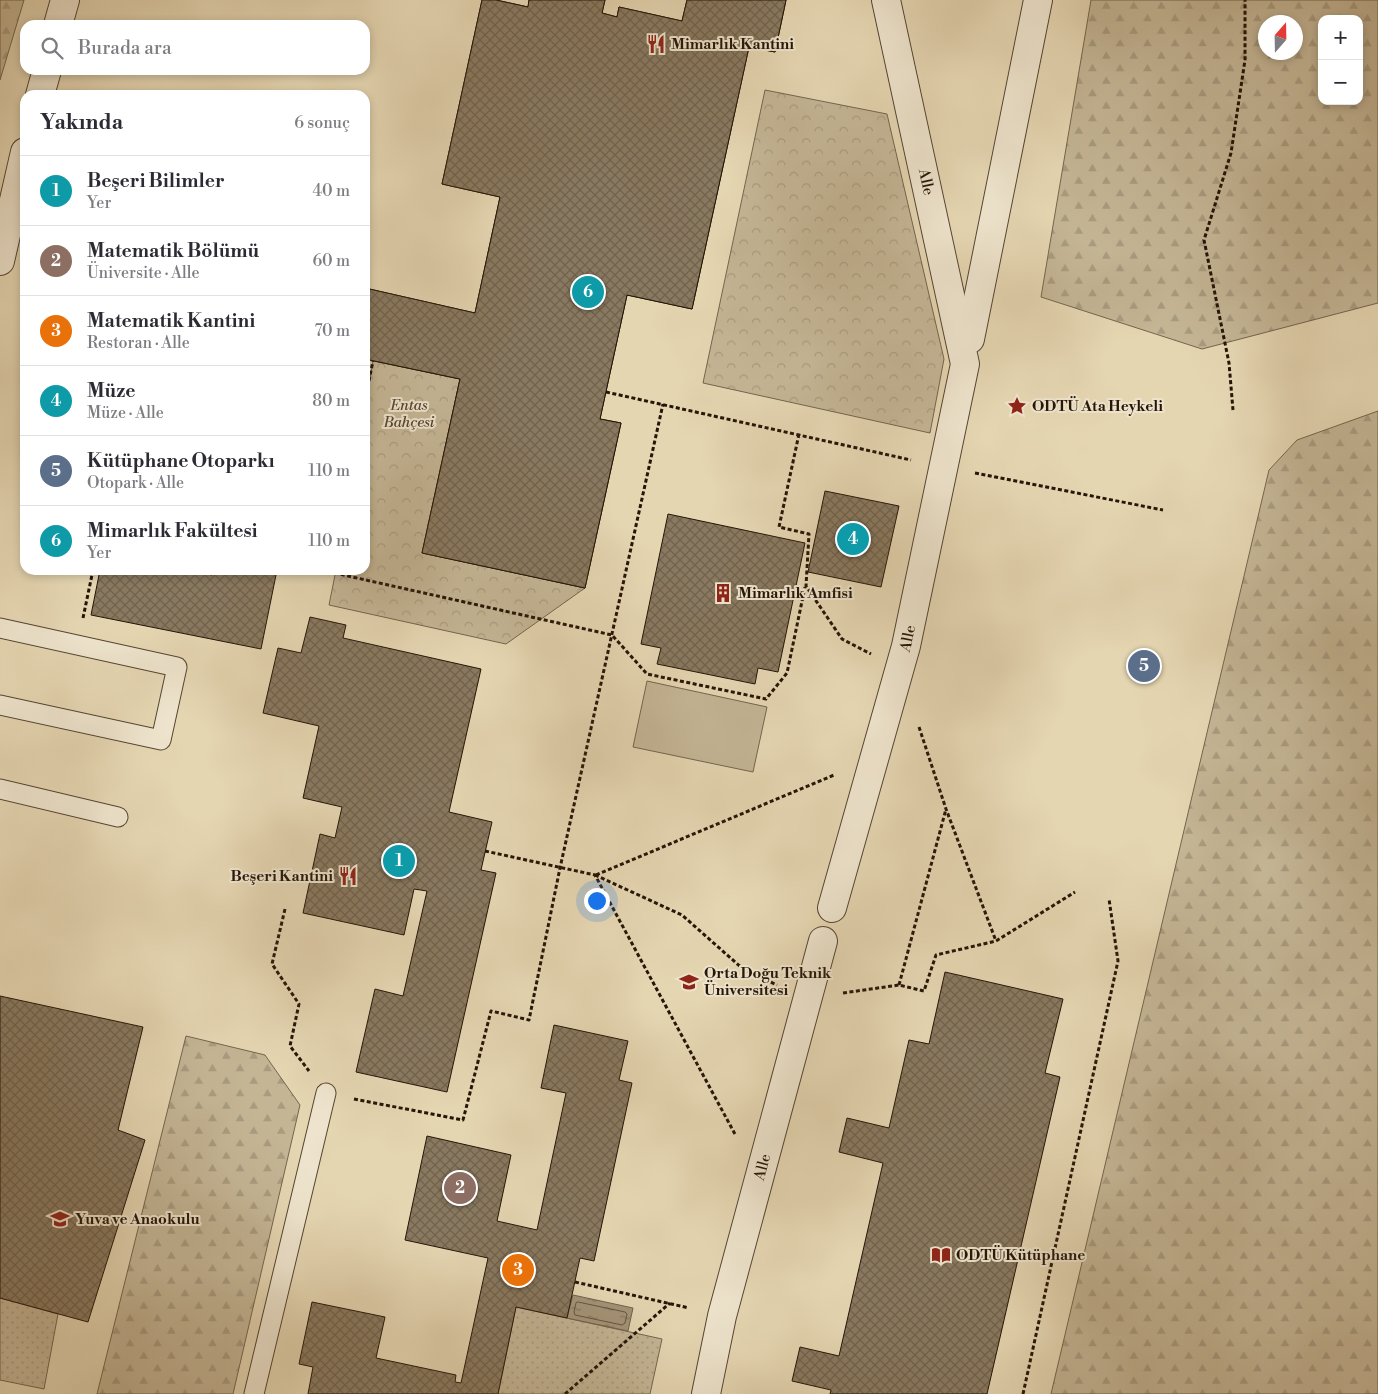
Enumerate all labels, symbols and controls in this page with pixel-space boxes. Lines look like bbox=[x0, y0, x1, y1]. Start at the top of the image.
north arrow bbox=[1258, 15, 1303, 60]
map controls bbox=[1318, 15, 1363, 105]
button: + bbox=[1318, 15, 1363, 60]
search box bbox=[20, 20, 370, 75]
restaurant icon: Mimarlık Kantini bbox=[645, 33, 667, 55]
icon: search bbox=[38, 34, 66, 62]
place label: Mimarlık Kantini bbox=[671, 35, 794, 54]
text: Burada ara bbox=[78, 36, 172, 60]
button: − bbox=[1318, 60, 1363, 105]
text: Yakında bbox=[40, 110, 123, 136]
text: 6 sonuç bbox=[294, 113, 350, 133]
street label: Alle bbox=[914, 166, 938, 197]
text: Beşeri Bilimler bbox=[87, 169, 225, 193]
text: 1 bbox=[52, 181, 60, 201]
text: 40 m bbox=[313, 181, 350, 201]
text: Yer bbox=[87, 193, 111, 213]
text: Matematik Bölümü bbox=[87, 239, 259, 263]
text: 2 bbox=[51, 251, 61, 271]
text: 60 m bbox=[312, 251, 350, 271]
text: Üniversite · Alle bbox=[87, 263, 200, 283]
pin: 6 bbox=[572, 273, 604, 311]
text: Matematik Kantini bbox=[87, 309, 255, 333]
text: 3 bbox=[51, 321, 61, 341]
text: 70 m bbox=[314, 321, 350, 341]
text: Restoran · Alle bbox=[87, 333, 190, 353]
text: Müze bbox=[87, 379, 136, 403]
text: 4 bbox=[51, 391, 61, 411]
text: 80 m bbox=[312, 391, 350, 411]
place icon: ODTÜ Ata Heykeli bbox=[1006, 395, 1028, 417]
park label: Entas Bahçesi bbox=[382, 396, 435, 432]
place label: ODTÜ Ata Heykeli bbox=[1032, 396, 1163, 416]
text: Müze · Alle bbox=[87, 403, 164, 423]
text: Kütüphane Otoparkı bbox=[87, 449, 275, 473]
text: 5 bbox=[51, 461, 61, 481]
text: 110 m bbox=[308, 461, 350, 481]
text: Otopark · Alle bbox=[87, 473, 184, 493]
text: Mimarlık Fakültesi bbox=[87, 519, 258, 543]
pin: 4 bbox=[837, 520, 869, 558]
text: 6 bbox=[51, 531, 61, 551]
text: 110 m bbox=[308, 531, 350, 551]
text: Yer bbox=[87, 543, 111, 563]
building icon: Mimarlık Amfisi bbox=[712, 582, 734, 604]
place label: Mimarlık Amfisi bbox=[738, 584, 853, 603]
street label: Alle bbox=[895, 623, 920, 655]
pin: 5 bbox=[1128, 647, 1160, 685]
pin: 1 bbox=[383, 842, 415, 880]
restaurant icon: Beşeri Kantini bbox=[337, 865, 359, 887]
place label: Beşeri Kantini bbox=[231, 867, 333, 886]
your location bbox=[584, 888, 610, 914]
place label: Orta Doğu Teknik Üniversitesi bbox=[704, 964, 832, 1000]
school or university icon: Orta Doğu Teknik Üniversitesi bbox=[678, 971, 700, 993]
street label: Alle bbox=[749, 1152, 775, 1183]
pin: 2 bbox=[444, 1169, 476, 1207]
school or university icon: Yuva ve Anaokulu bbox=[49, 1208, 71, 1230]
place label: Yuva ve Anaokulu bbox=[75, 1210, 201, 1229]
library icon: ODTÜ Kütüphane bbox=[930, 1244, 952, 1266]
place label: ODTÜ Kütüphane bbox=[956, 1245, 1085, 1265]
pin: 3 bbox=[502, 1251, 534, 1289]

